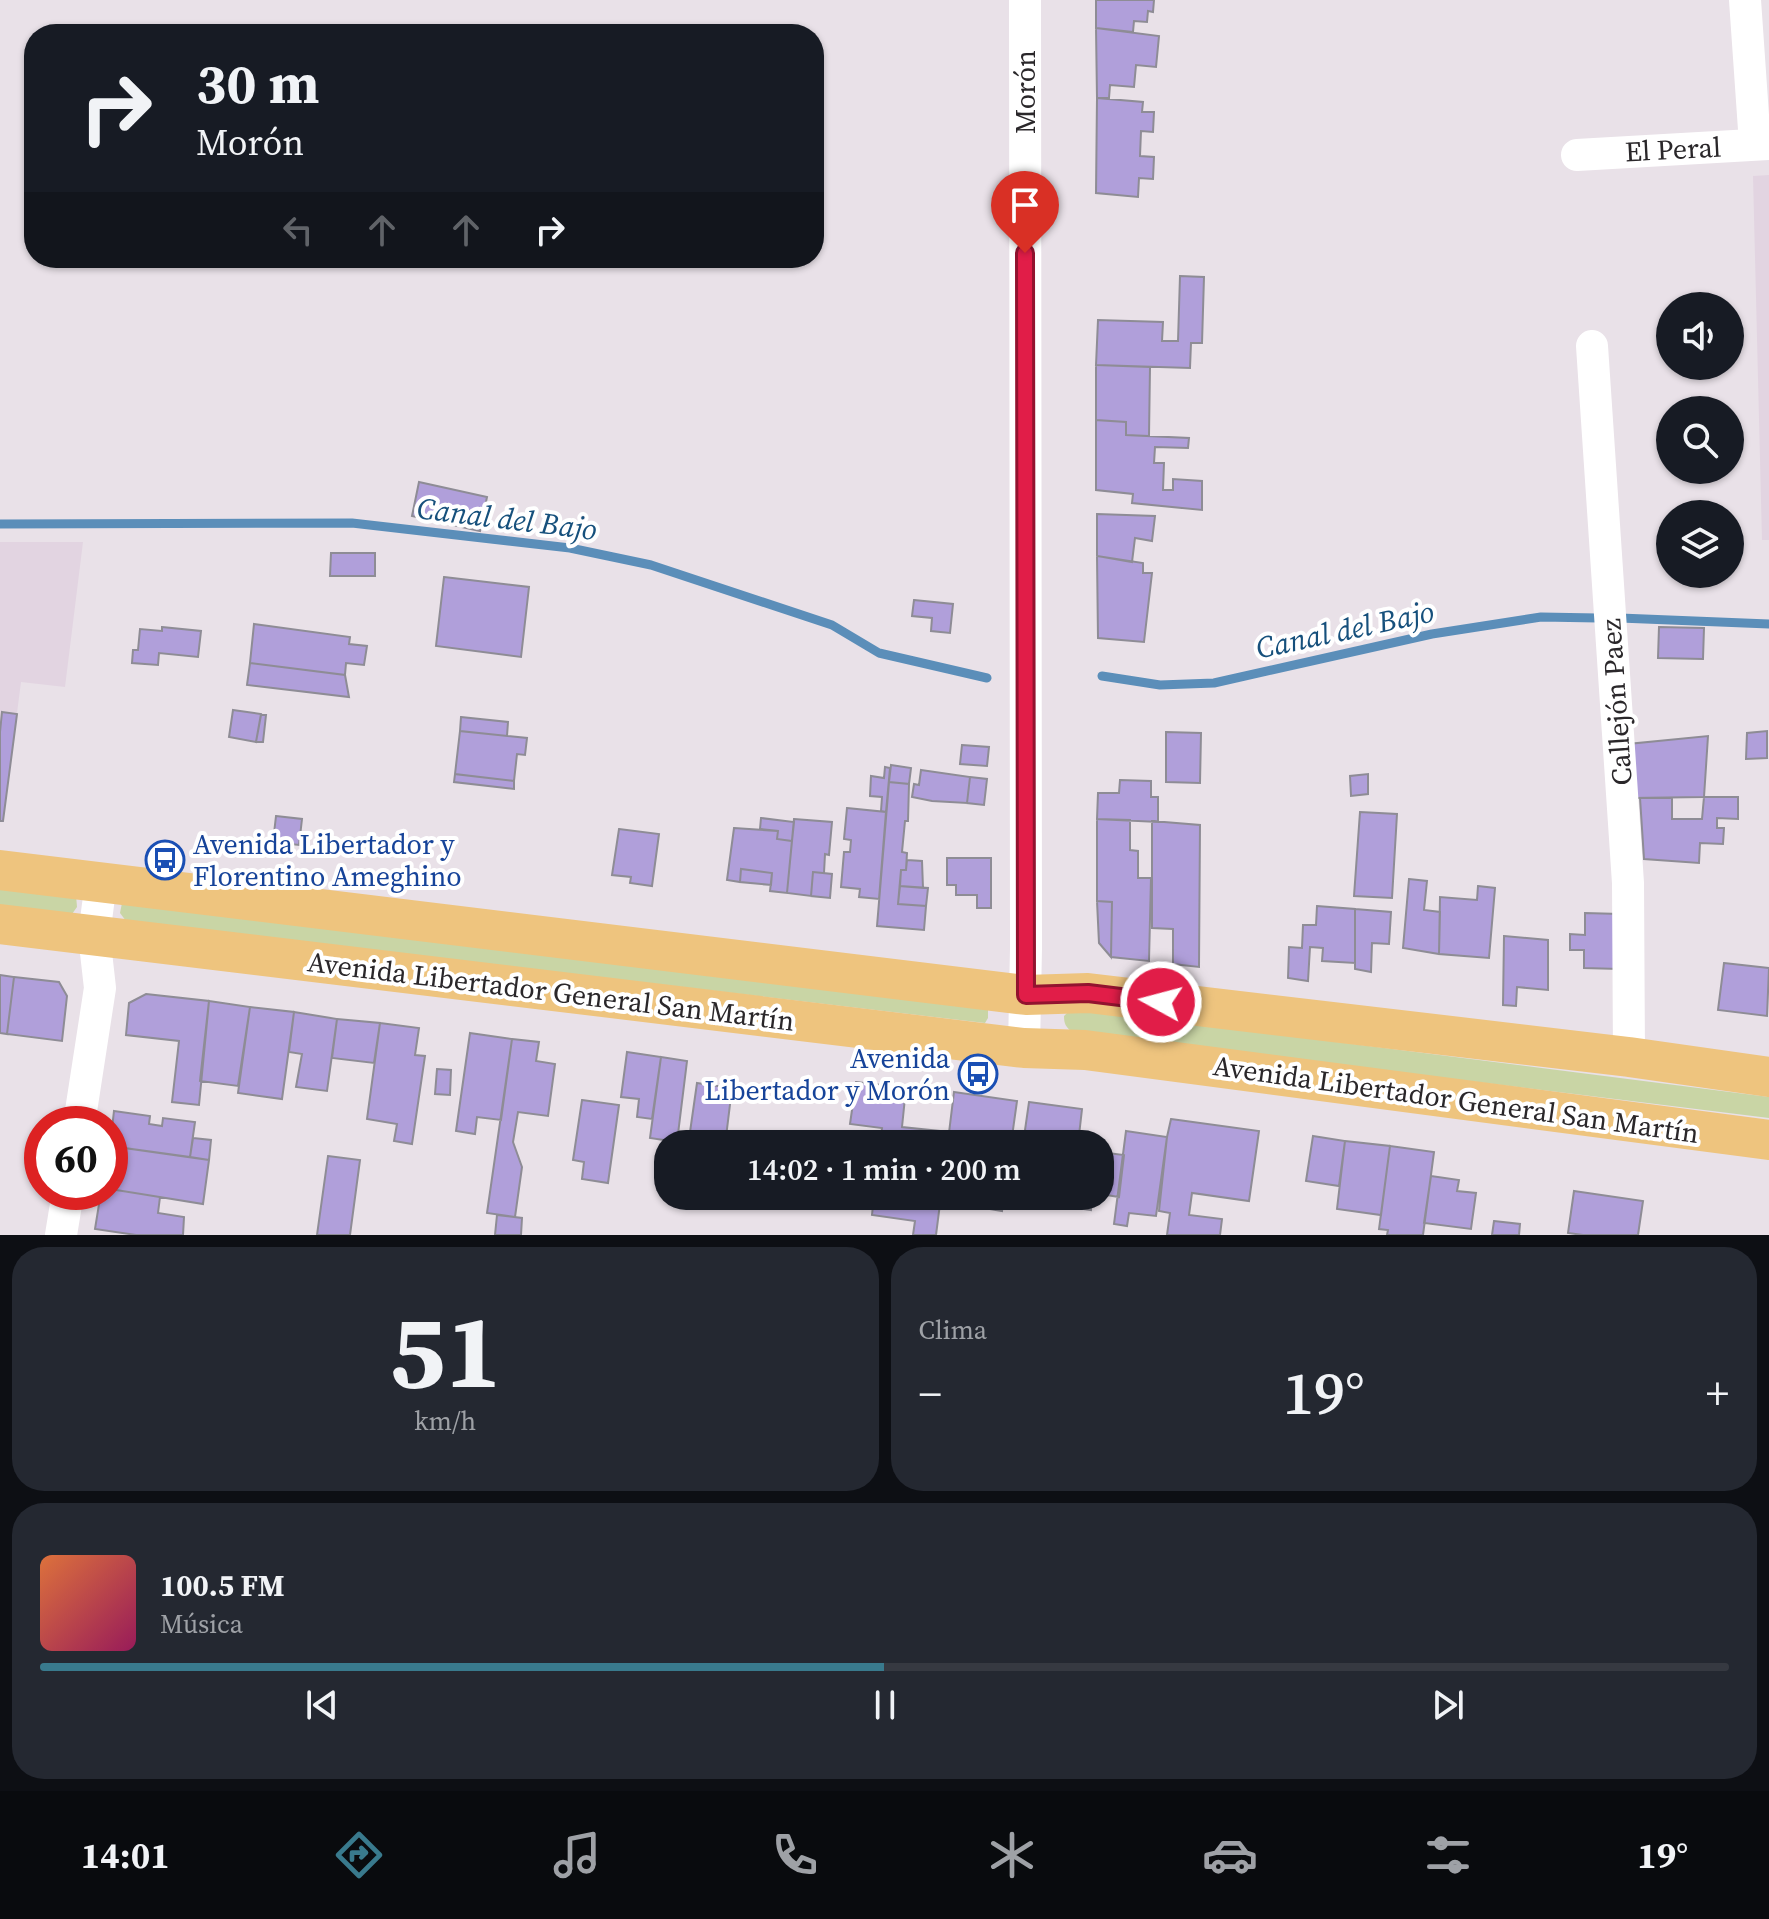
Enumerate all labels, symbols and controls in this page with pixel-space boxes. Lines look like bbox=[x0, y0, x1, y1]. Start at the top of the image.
text: 30 m bbox=[196, 45, 319, 122]
street label: Morón bbox=[1006, 50, 1044, 134]
icon: right bbox=[64, 56, 168, 160]
text: Morón bbox=[196, 118, 304, 167]
street label: El Peral bbox=[1624, 128, 1722, 170]
pin bbox=[991, 171, 1059, 253]
icon: arrive bbox=[1003, 183, 1047, 227]
icon: left bbox=[276, 208, 320, 252]
icon: ahead bbox=[360, 208, 404, 252]
icon: ahead bbox=[444, 208, 488, 252]
icon: right bbox=[528, 208, 572, 252]
map controls bbox=[1656, 292, 1744, 588]
button: sound bbox=[1656, 292, 1744, 380]
button: search bbox=[1656, 396, 1744, 484]
water label: Canal del Bajo bbox=[415, 487, 599, 550]
button: layers bbox=[1656, 500, 1744, 588]
water label: Canal del Bajo bbox=[1252, 591, 1438, 668]
street label: Callejón Paez bbox=[1591, 617, 1641, 787]
place label: Avenida Libertador y Florentino Ameghino bbox=[193, 825, 462, 895]
bus stop icon: Avenida Libertador y Florentino Ameghino bbox=[144, 839, 186, 881]
street label: Avenida Libertador General San Martín bbox=[305, 942, 797, 1040]
position arrow bbox=[1119, 960, 1203, 1044]
place label: Avenida Libertador y Morón bbox=[704, 1039, 951, 1109]
street label: Avenida Libertador General San Martín bbox=[1211, 1046, 1701, 1152]
bus stop icon: Avenida Libertador y Morón bbox=[957, 1053, 999, 1095]
speed limit sign: 60 bbox=[24, 1106, 128, 1210]
text: 14:02 · 1 min · 200 m bbox=[747, 1149, 1021, 1190]
text: 51 bbox=[389, 1279, 502, 1422]
text: Clima bbox=[919, 1312, 987, 1348]
text: 19° bbox=[1283, 1352, 1365, 1434]
text: − bbox=[919, 1363, 942, 1424]
text: + bbox=[1706, 1363, 1729, 1424]
text: km/h bbox=[414, 1403, 476, 1439]
text: 100.5 FM bbox=[160, 1565, 285, 1606]
text: Música bbox=[160, 1606, 243, 1642]
icon: previous bbox=[300, 1683, 344, 1727]
icon: pause bbox=[863, 1683, 907, 1727]
icon: next bbox=[1426, 1683, 1470, 1727]
icon: directions bbox=[331, 1827, 387, 1883]
icon: music bbox=[549, 1827, 605, 1883]
icon: phone bbox=[767, 1827, 823, 1883]
icon: climate bbox=[984, 1827, 1040, 1883]
icon: car bbox=[1202, 1827, 1258, 1883]
icon: filters bbox=[1420, 1827, 1476, 1883]
text: 14:01 bbox=[81, 1831, 170, 1880]
text: 19° bbox=[1637, 1831, 1688, 1880]

